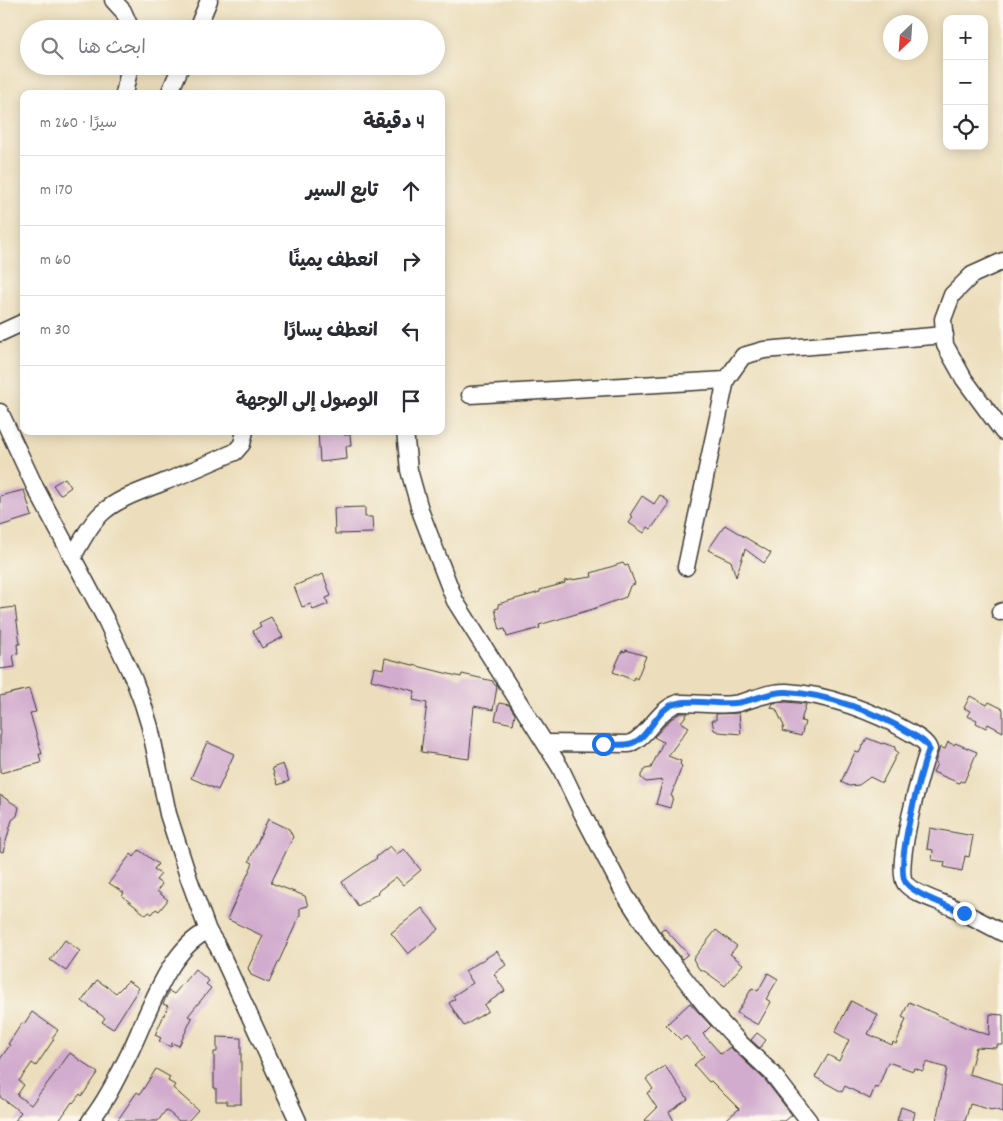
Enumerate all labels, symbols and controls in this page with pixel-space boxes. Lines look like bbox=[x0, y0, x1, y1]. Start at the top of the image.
north arrow bbox=[883, 15, 928, 60]
map controls bbox=[943, 15, 988, 150]
button: + bbox=[943, 15, 988, 60]
search box bbox=[20, 20, 445, 75]
icon: search bbox=[38, 34, 66, 62]
text: ابحث هنا bbox=[78, 36, 146, 63]
button: − bbox=[943, 60, 988, 105]
button: locate bbox=[943, 105, 988, 150]
text: 4 دقيقة bbox=[363, 109, 425, 139]
text: سيرًا · 260 m bbox=[40, 112, 117, 135]
icon: ahead bbox=[397, 177, 425, 205]
text: 170 m bbox=[40, 179, 73, 202]
text: تابع السير bbox=[306, 179, 378, 206]
icon: right bbox=[397, 247, 425, 275]
text: 60 m bbox=[40, 249, 71, 272]
text: انعطف يمينًا bbox=[289, 249, 378, 276]
icon: left bbox=[397, 317, 425, 345]
text: 30 m bbox=[40, 319, 71, 342]
text: انعطف يسارًا bbox=[284, 319, 378, 346]
icon: arrive bbox=[397, 387, 425, 415]
text: الوصول إلى الوجهة bbox=[236, 389, 378, 416]
route start bbox=[592, 733, 615, 756]
route end bbox=[953, 902, 976, 925]

